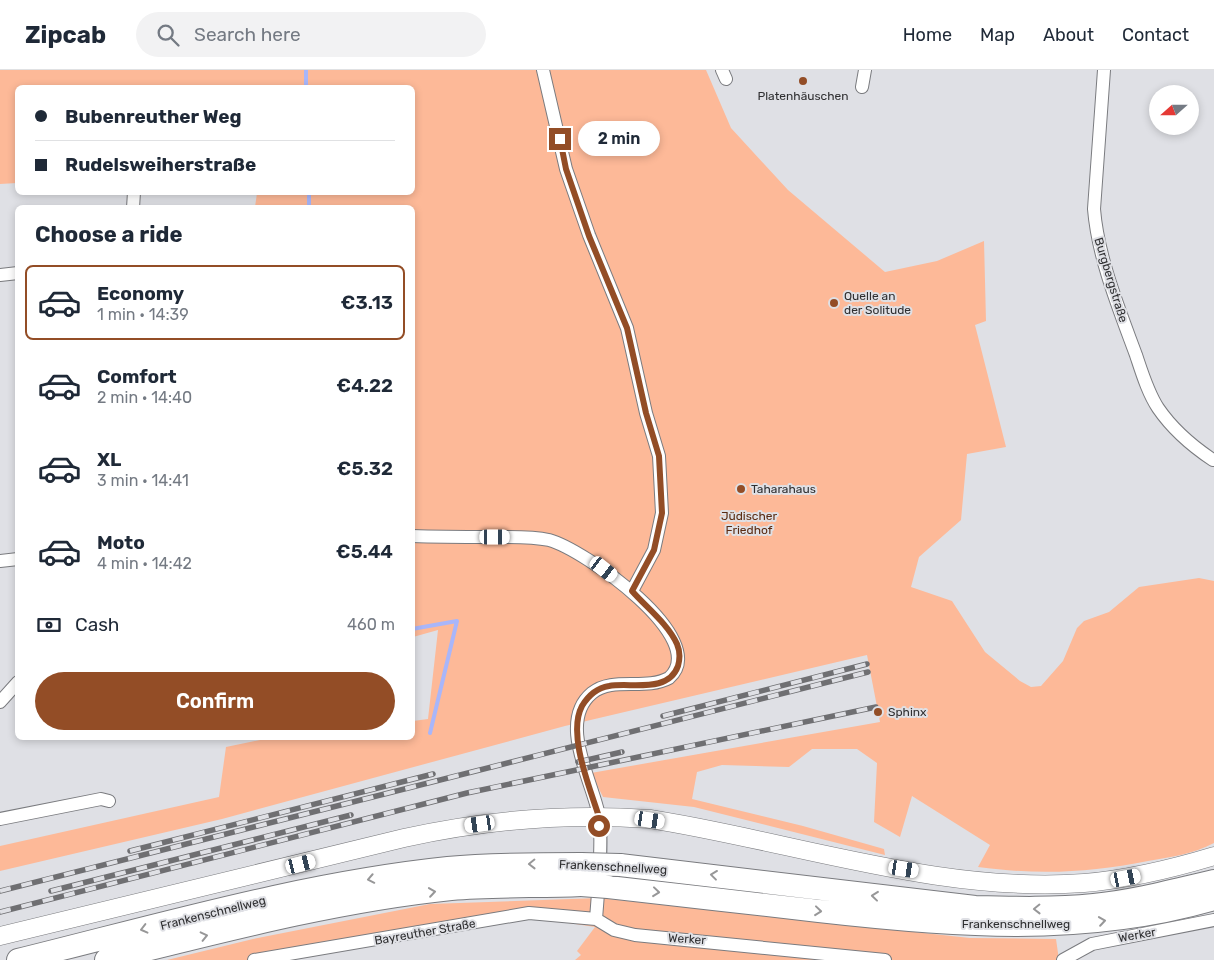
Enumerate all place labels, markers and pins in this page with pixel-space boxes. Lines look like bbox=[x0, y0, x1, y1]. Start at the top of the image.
marker: Platenhäuschen bbox=[797, 75, 809, 87]
place label: Platenhäuschen bbox=[757, 89, 849, 103]
place label: Quelle an der Solitude bbox=[844, 289, 911, 317]
marker: Quelle an der Solitude bbox=[828, 297, 840, 309]
place label: Taharahaus bbox=[751, 482, 816, 496]
marker: Taharahaus bbox=[735, 483, 747, 495]
place label: Sphinx bbox=[888, 705, 927, 719]
marker: Sphinx bbox=[872, 706, 884, 718]

